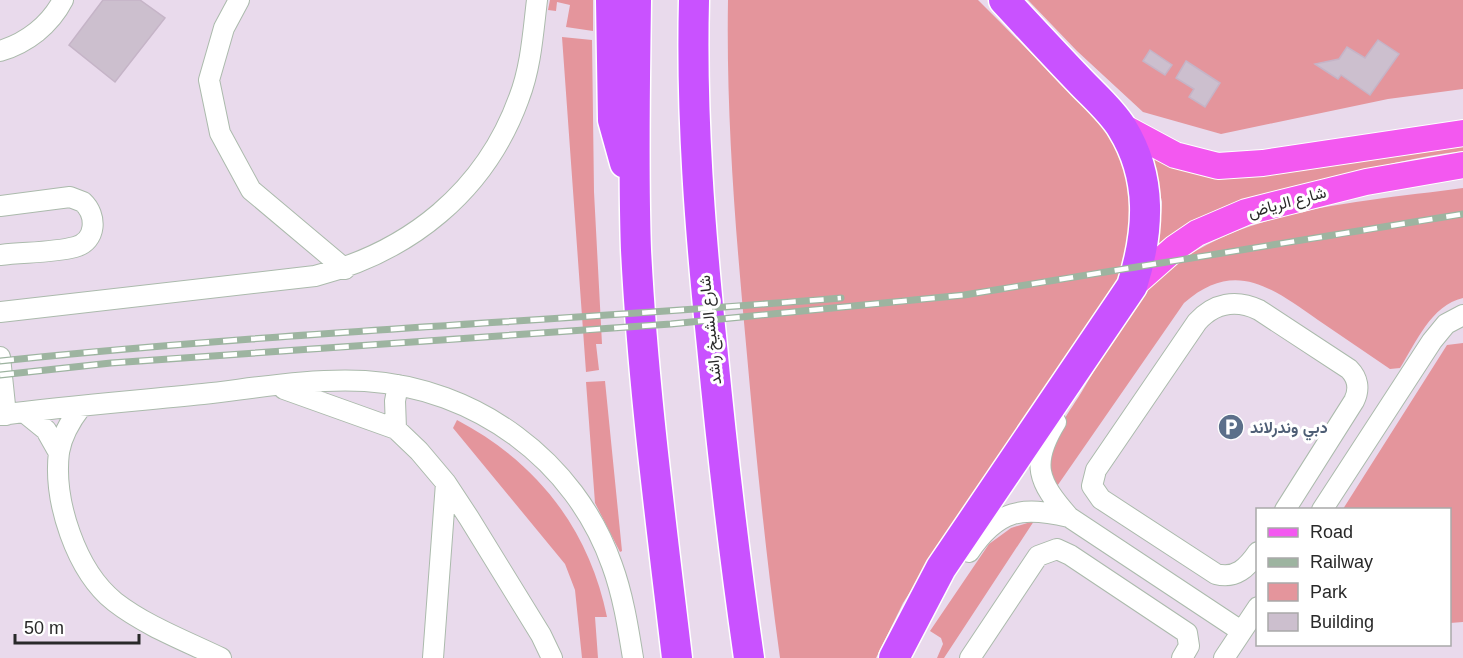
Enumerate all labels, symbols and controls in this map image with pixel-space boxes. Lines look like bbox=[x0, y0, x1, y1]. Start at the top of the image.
street label: شارع الرياض bbox=[1246, 183, 1329, 223]
street label: شارع الشيخ راشد bbox=[696, 274, 727, 385]
parking icon: دبي وندرلاند bbox=[1216, 412, 1246, 442]
place label: دبي وندرلاند bbox=[1250, 419, 1328, 441]
legend bbox=[1256, 508, 1451, 646]
text: Road bbox=[1310, 522, 1353, 542]
text: Railway bbox=[1310, 552, 1373, 572]
text: Park bbox=[1310, 582, 1348, 602]
scale bar bbox=[15, 607, 140, 645]
text: Building bbox=[1310, 612, 1374, 632]
text: 50 m bbox=[24, 618, 64, 638]

